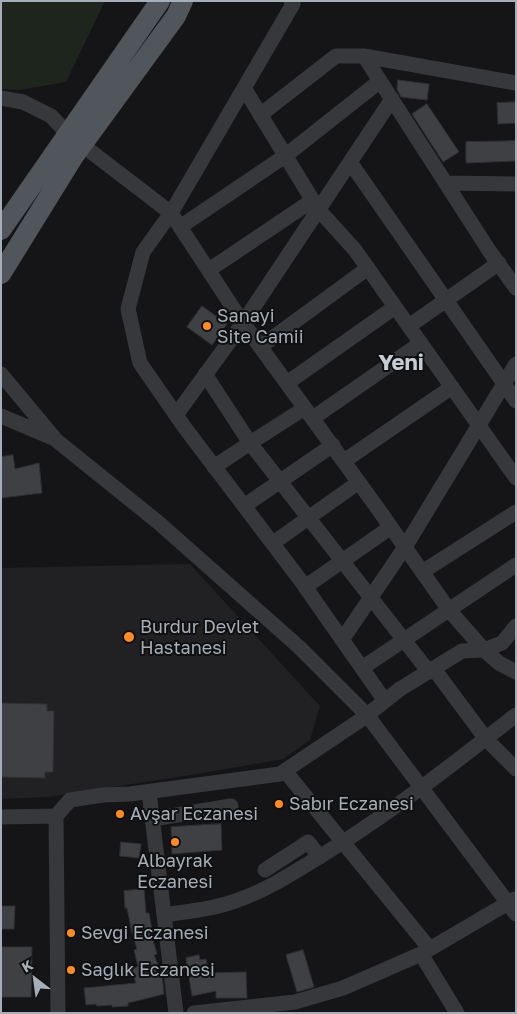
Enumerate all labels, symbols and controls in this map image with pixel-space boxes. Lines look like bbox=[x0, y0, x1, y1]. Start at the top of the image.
place label: Sanayi Site Camii bbox=[217, 305, 303, 348]
marker: Sanayi Site Camii bbox=[201, 320, 213, 332]
district label: Yeni bbox=[378, 350, 424, 376]
place label: Burdur Devlet Hastanesi bbox=[140, 616, 259, 659]
marker: Burdur Devlet Hastanesi bbox=[122, 630, 136, 644]
place label: Sabır Eczanesi bbox=[289, 793, 414, 815]
marker: Sabır Eczanesi bbox=[273, 798, 285, 810]
place label: Avşar Eczanesi bbox=[130, 803, 258, 825]
marker: Avşar Eczanesi bbox=[114, 808, 126, 820]
marker: Albayrak Eczanesi bbox=[169, 836, 181, 848]
place label: Albayrak Eczanesi bbox=[137, 850, 213, 892]
place label: Sevgi Eczanesi bbox=[81, 922, 209, 944]
marker: Sevgi Eczanesi bbox=[65, 927, 77, 939]
north arrow bbox=[10, 954, 60, 1004]
text: K bbox=[19, 956, 36, 975]
place label: Sağlık Eczanesi bbox=[81, 959, 215, 981]
marker: Sağlık Eczanesi bbox=[65, 964, 77, 976]

